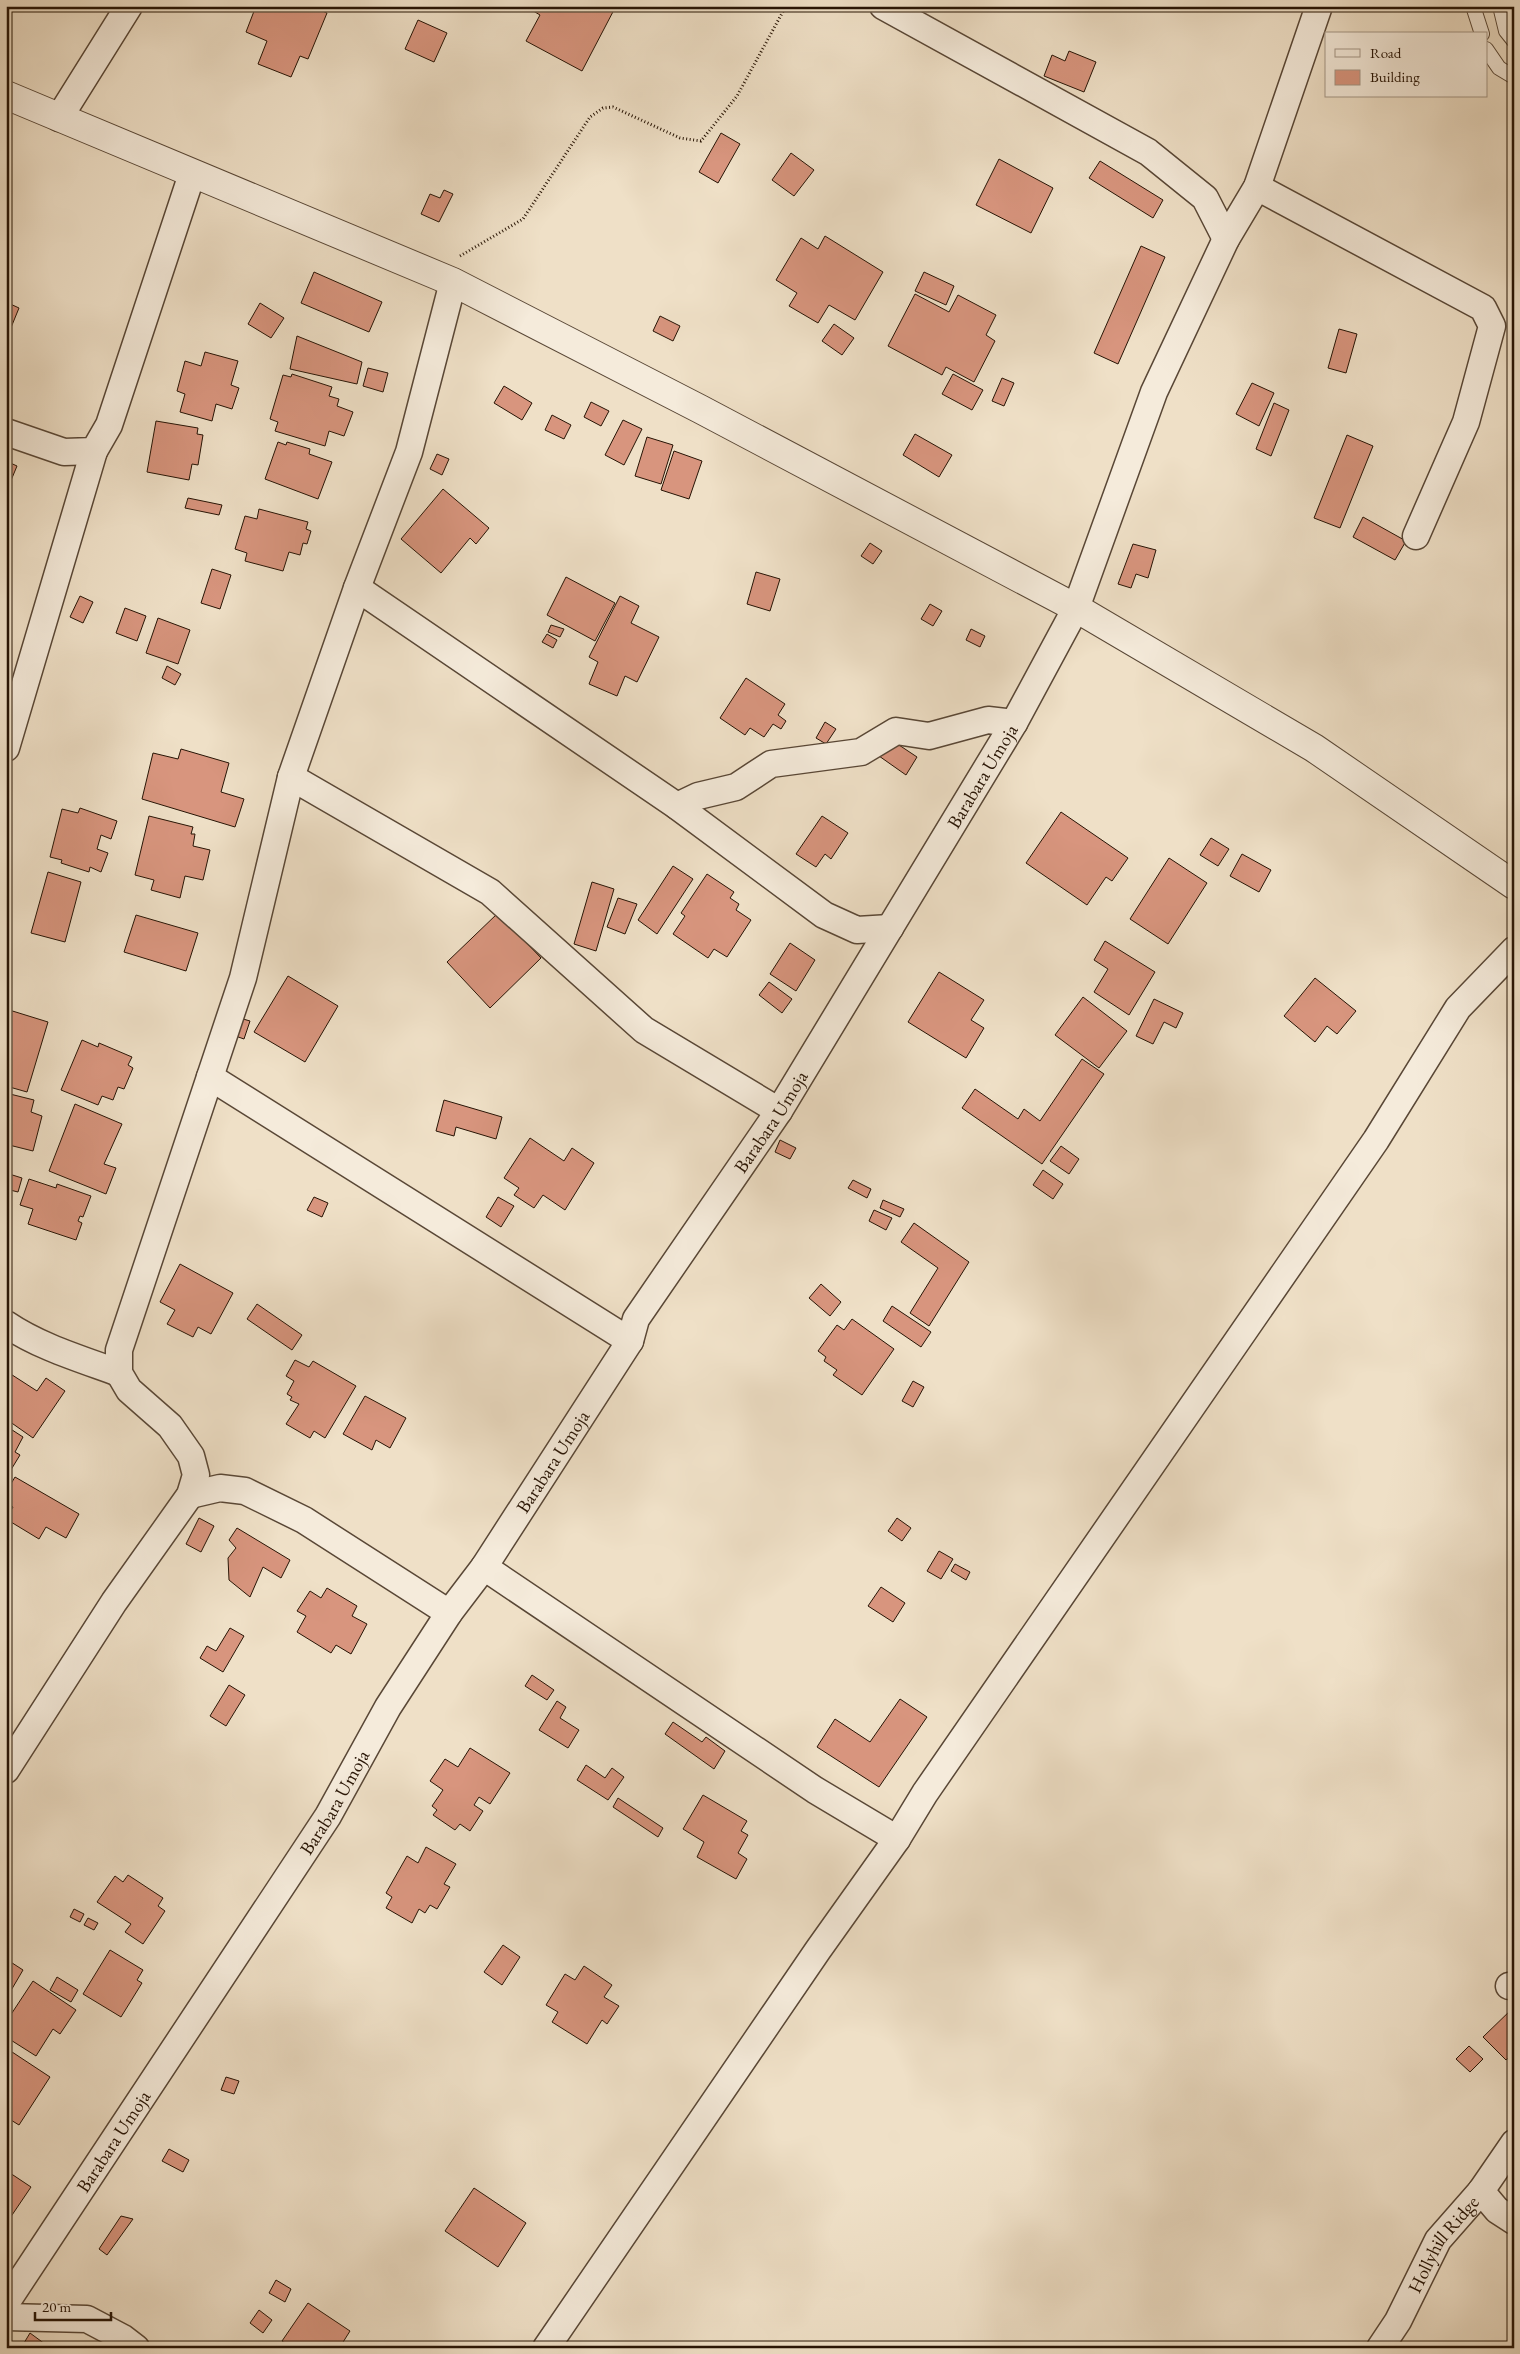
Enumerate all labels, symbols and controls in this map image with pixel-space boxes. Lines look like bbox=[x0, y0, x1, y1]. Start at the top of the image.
legend bbox=[1325, 32, 1488, 98]
text: Road bbox=[1370, 43, 1402, 62]
text: Building bbox=[1370, 67, 1420, 86]
street label: Barabara Umoja bbox=[941, 719, 1023, 833]
street label: Barabara Umoja bbox=[728, 1065, 813, 1178]
street label: Barabara Umoja bbox=[510, 1405, 595, 1517]
street label: Barabara Umoja bbox=[294, 1745, 375, 1859]
street label: Barabara Umoja bbox=[70, 2085, 156, 2197]
street label: Hollyhill Ridge bbox=[1401, 2190, 1484, 2297]
scale bar bbox=[35, 2289, 111, 2321]
text: 20 m bbox=[42, 2297, 71, 2316]

